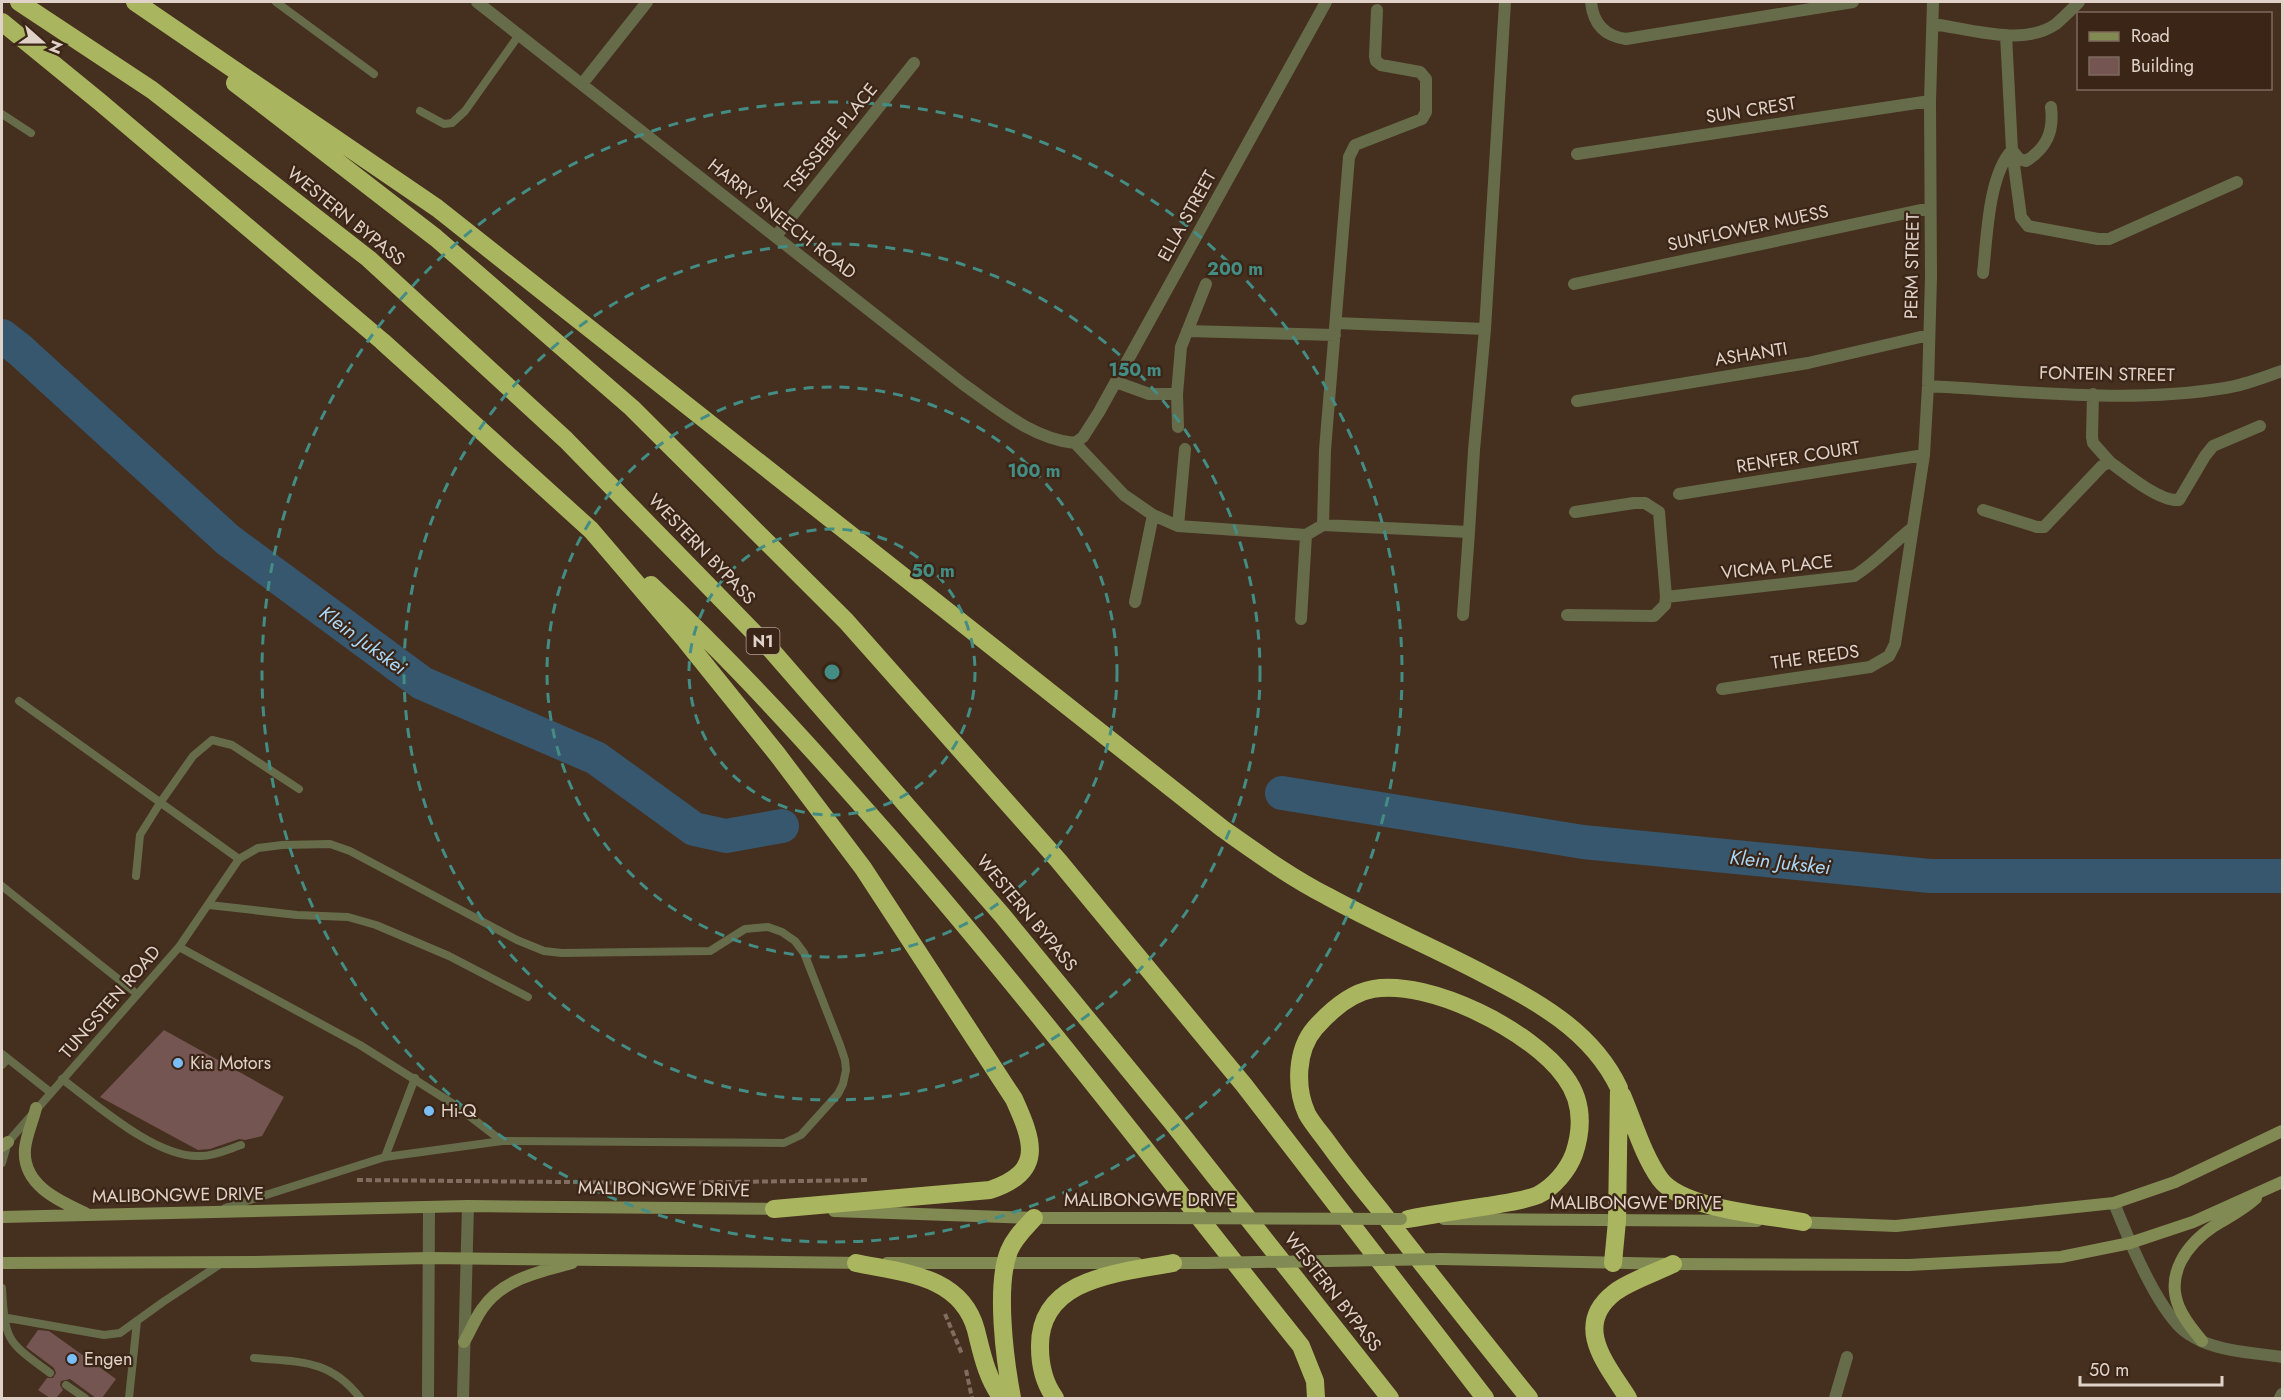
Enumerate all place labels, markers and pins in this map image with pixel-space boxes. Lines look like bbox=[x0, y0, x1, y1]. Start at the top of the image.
centre of rings bbox=[822, 662, 842, 682]
place label: Kia Motors bbox=[190, 1050, 271, 1076]
marker: Kia Motors bbox=[171, 1056, 185, 1070]
place label: Hi-Q bbox=[441, 1098, 477, 1124]
marker: Hi-Q bbox=[422, 1104, 436, 1118]
place label: Engen bbox=[84, 1346, 132, 1372]
marker: Engen bbox=[65, 1352, 79, 1366]

